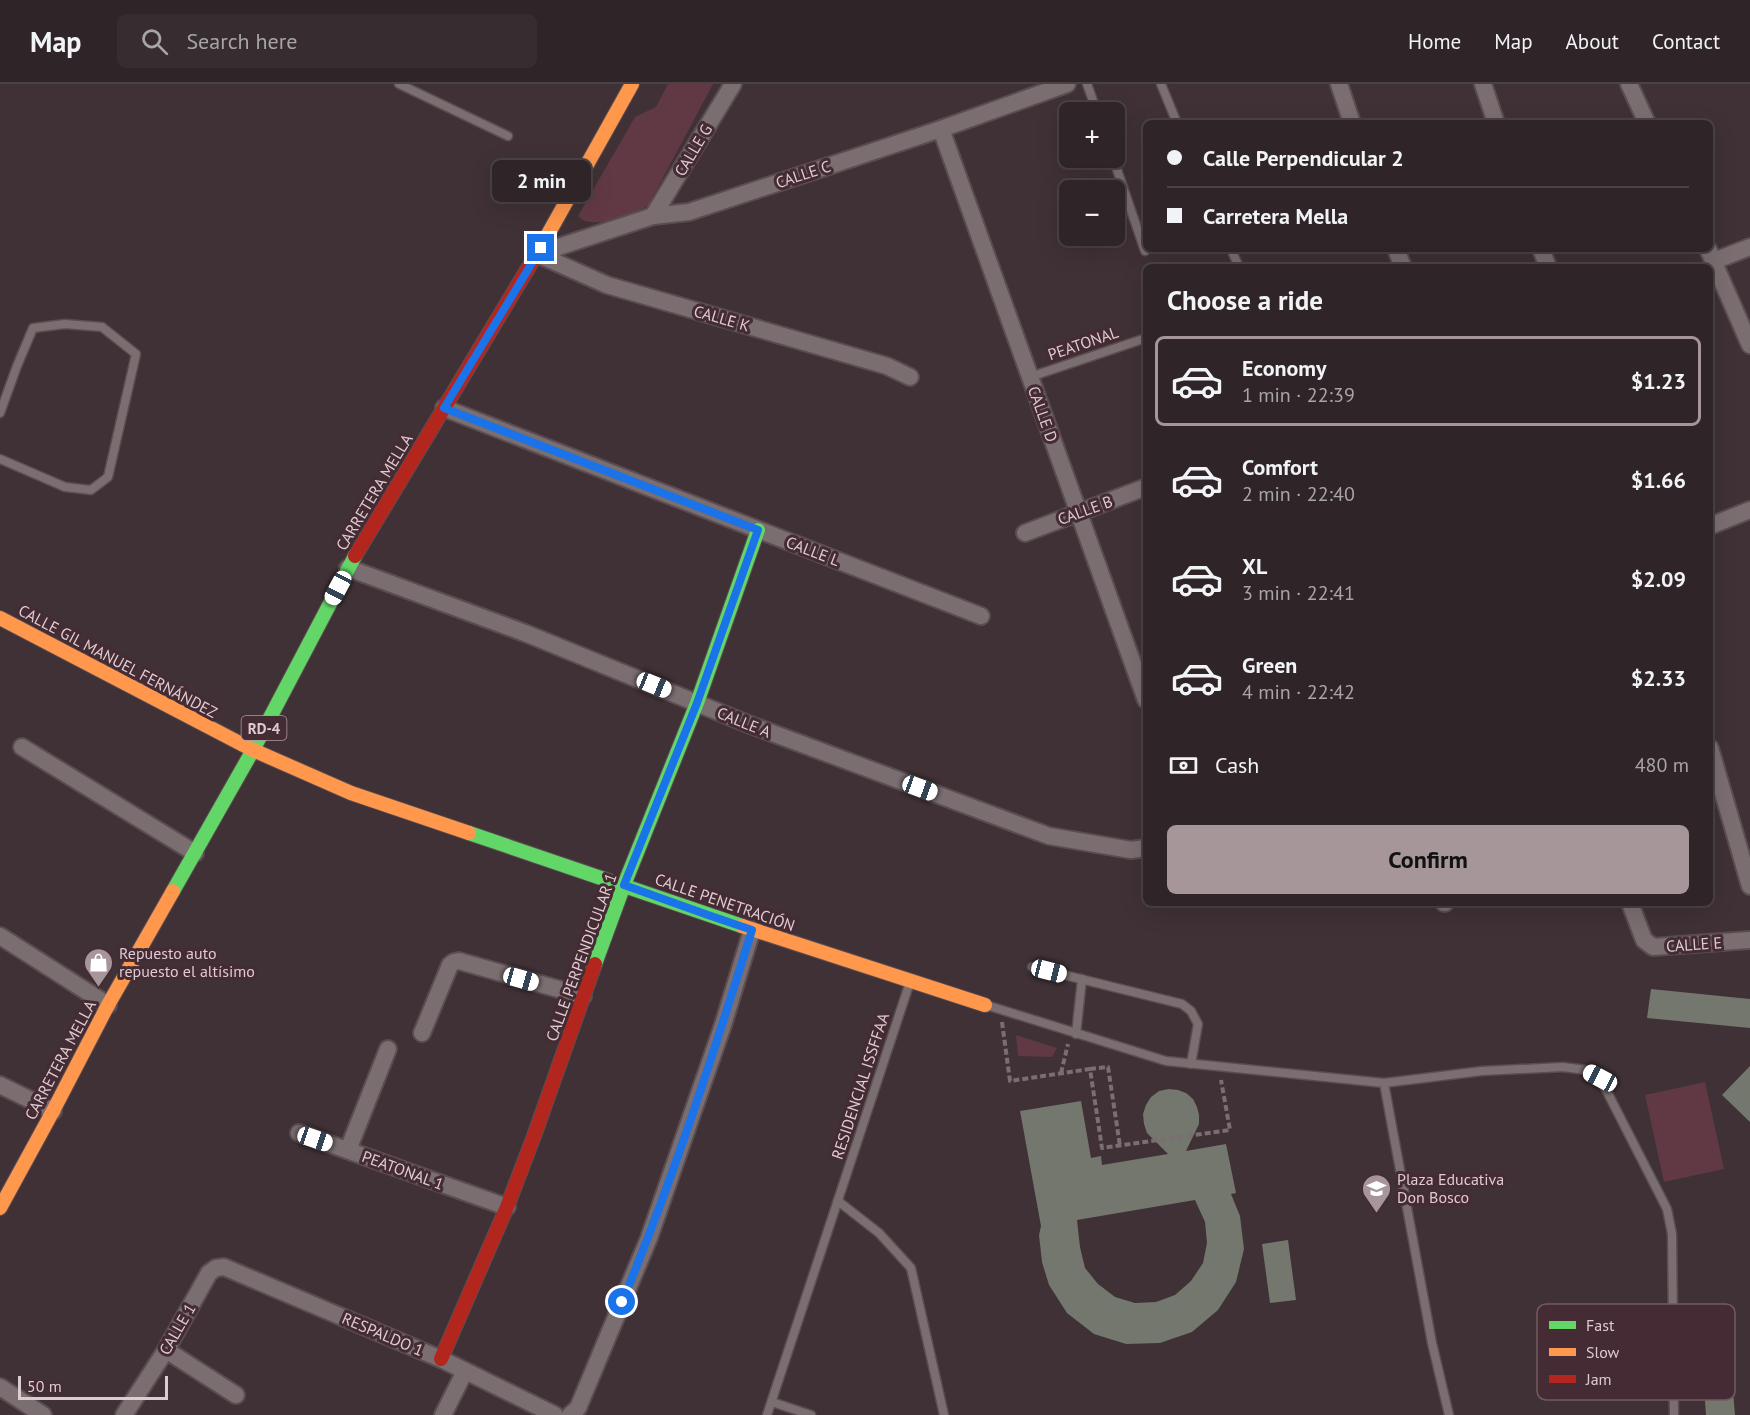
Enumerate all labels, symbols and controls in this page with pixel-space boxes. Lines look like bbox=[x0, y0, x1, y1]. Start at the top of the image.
search box bbox=[117, 14, 537, 68]
text: Map bbox=[30, 23, 81, 60]
icon: search bbox=[138, 25, 171, 58]
text: Search here bbox=[186, 27, 297, 55]
text: Home bbox=[1408, 28, 1461, 55]
text: Map bbox=[1494, 28, 1533, 55]
text: About bbox=[1566, 28, 1619, 55]
text: Contact bbox=[1652, 28, 1720, 55]
map controls bbox=[1059, 102, 1125, 246]
button: + bbox=[1059, 102, 1125, 168]
street label: CALLE G bbox=[670, 120, 716, 180]
text: Calle Perpendicular 2 bbox=[1203, 144, 1404, 172]
street label: CALLE C bbox=[773, 156, 833, 192]
callout: 2 min bbox=[492, 161, 590, 203]
text: 2 min bbox=[517, 168, 566, 194]
button: − bbox=[1059, 180, 1125, 246]
text: Carretera Mella bbox=[1203, 202, 1348, 230]
route end bbox=[527, 234, 554, 261]
text: Choose a ride bbox=[1167, 283, 1323, 317]
street label: CALLE K bbox=[692, 301, 752, 336]
street label: PEATONAL bbox=[1045, 322, 1121, 364]
icon: car bbox=[1170, 354, 1224, 408]
text: Economy bbox=[1242, 354, 1326, 382]
text: $1.23 bbox=[1631, 367, 1686, 395]
text: 1 min · 22:39 bbox=[1242, 382, 1355, 408]
street label: CALLE D bbox=[1024, 383, 1062, 445]
street label: CARRETERA MELLA bbox=[331, 430, 417, 554]
icon: car bbox=[1170, 453, 1224, 507]
text: Comfort bbox=[1242, 453, 1318, 481]
text: $1.66 bbox=[1631, 466, 1686, 494]
text: 2 min · 22:40 bbox=[1242, 481, 1355, 507]
street label: CALLE B bbox=[1055, 491, 1115, 529]
street label: CALLE L bbox=[783, 532, 843, 570]
icon: car bbox=[1170, 552, 1224, 606]
text: XL bbox=[1242, 552, 1267, 580]
text: $2.09 bbox=[1631, 565, 1686, 593]
car bbox=[322, 568, 354, 608]
text: 3 min · 22:41 bbox=[1242, 580, 1355, 606]
street label: CALLE GIL MANUEL FERNÁNDEZ bbox=[15, 600, 221, 722]
icon: car bbox=[1170, 651, 1224, 705]
text: Green bbox=[1242, 651, 1297, 679]
text: $2.33 bbox=[1631, 664, 1686, 692]
car bbox=[634, 670, 674, 700]
text: 4 min · 22:42 bbox=[1242, 679, 1355, 705]
street label: CALLE A bbox=[714, 702, 774, 742]
road number: RD-4 bbox=[242, 716, 286, 740]
icon: cash bbox=[1167, 749, 1200, 782]
text: Cash bbox=[1215, 751, 1259, 779]
text: 480 m bbox=[1635, 752, 1689, 778]
car bbox=[900, 773, 940, 803]
button: Confirm bbox=[1167, 825, 1689, 894]
street label: CALLE PENETRACIÓN bbox=[652, 869, 798, 935]
street label: CALLE PERPENDICULAR 1 bbox=[541, 870, 621, 1044]
street label: CALLE E bbox=[1665, 932, 1723, 956]
place label: Repuesto auto repuesto el altísimo bbox=[119, 943, 255, 981]
shop icon: Repuesto auto repuesto el altísimo bbox=[82, 946, 114, 988]
car bbox=[1029, 958, 1069, 984]
car bbox=[501, 965, 541, 993]
street label: CARRETERA MELLA bbox=[20, 996, 100, 1123]
street label: RESIDENCIAL ISSFFAA bbox=[827, 1010, 893, 1162]
car bbox=[1580, 1062, 1620, 1094]
car bbox=[295, 1125, 335, 1153]
street label: PEATONAL 1 bbox=[359, 1146, 447, 1194]
place label: Plaza Educativa Don Bosco bbox=[1397, 1169, 1504, 1207]
school or university icon: Plaza Educativa Don Bosco bbox=[1360, 1172, 1392, 1214]
route start bbox=[608, 1288, 635, 1315]
street label: CALLE 1 bbox=[154, 1300, 200, 1358]
legend bbox=[1537, 1304, 1735, 1400]
street label: RESPALDO 1 bbox=[339, 1308, 427, 1360]
text: Fast bbox=[1586, 1315, 1615, 1335]
text: Slow bbox=[1586, 1342, 1620, 1362]
text: Jam bbox=[1585, 1369, 1612, 1389]
scale bar bbox=[18, 1373, 168, 1400]
text: 50 m bbox=[27, 1376, 62, 1396]

